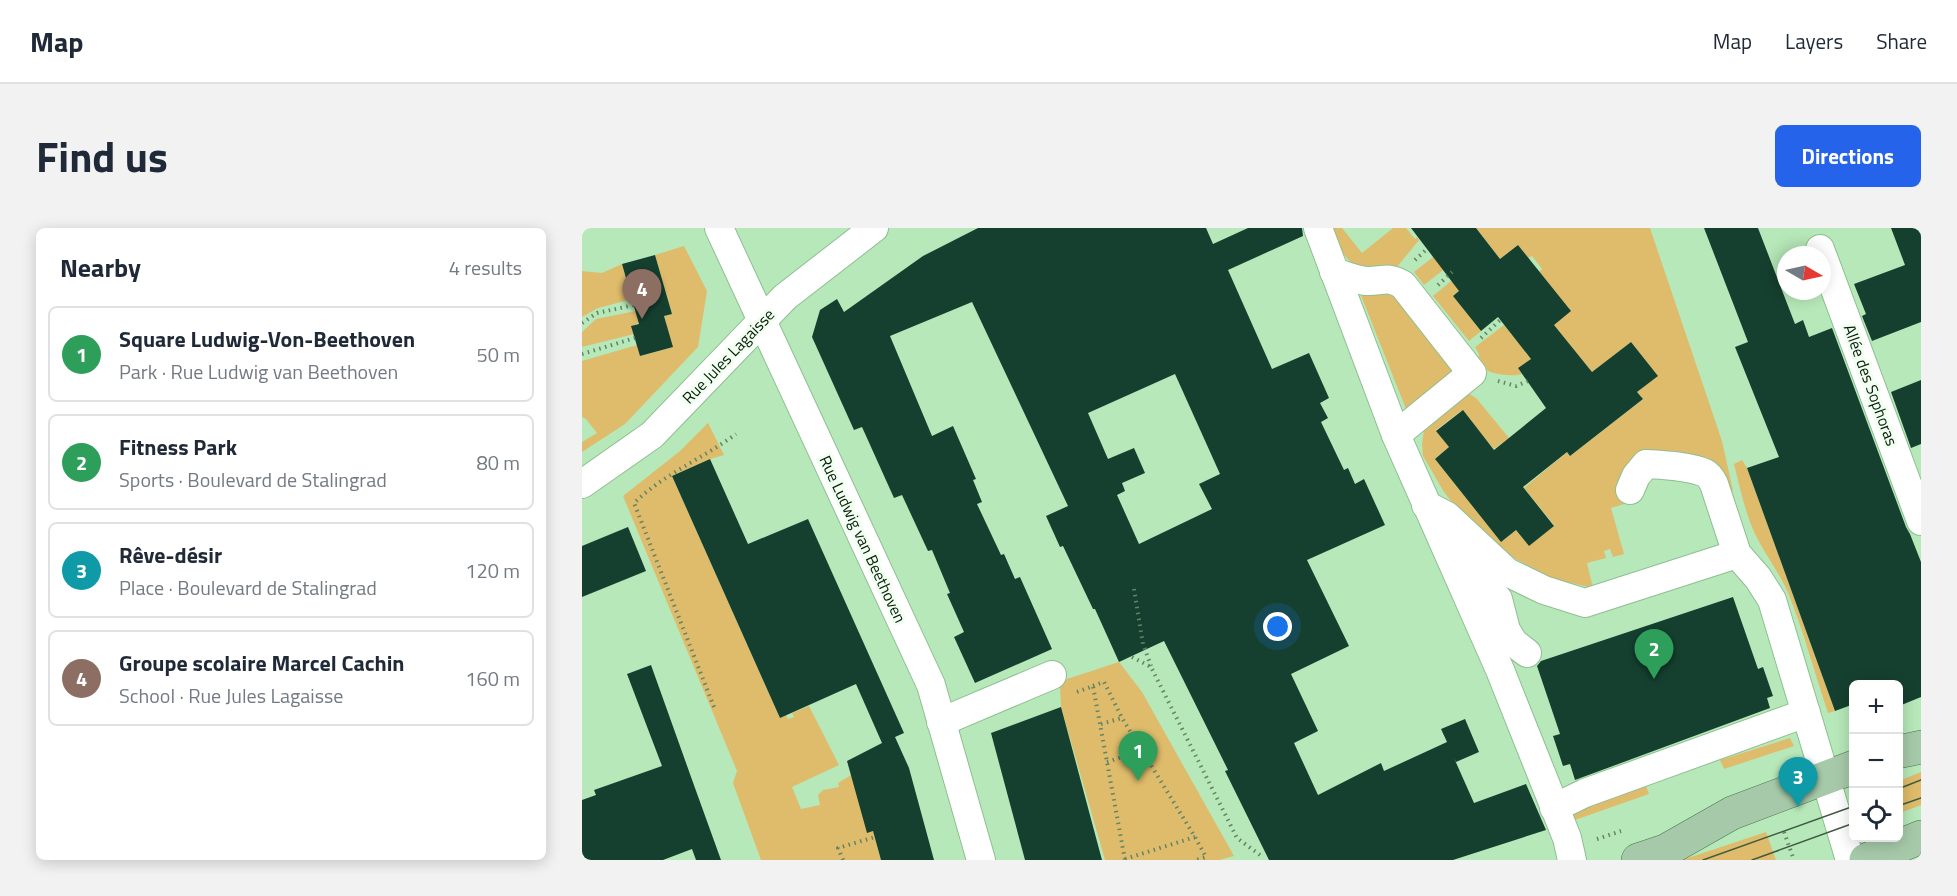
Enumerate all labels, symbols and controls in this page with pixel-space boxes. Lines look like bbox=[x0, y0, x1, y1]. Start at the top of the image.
text: Map bbox=[30, 20, 84, 63]
text: Map bbox=[1713, 25, 1752, 57]
text: Layers bbox=[1785, 25, 1843, 57]
text: Share bbox=[1876, 25, 1927, 57]
text: Find us bbox=[36, 124, 168, 188]
button: Directions bbox=[1775, 125, 1921, 187]
north arrow bbox=[1777, 246, 1831, 300]
text: Nearby bbox=[60, 248, 141, 287]
text: 4 results bbox=[449, 252, 522, 283]
pin: 4 bbox=[622, 270, 662, 319]
street label: Rue Jules Lagaisse bbox=[676, 303, 780, 409]
street label: Allée des Sophoras bbox=[1838, 321, 1904, 449]
text: Square Ludwig-Von-Beethoven bbox=[119, 322, 415, 356]
text: 1 bbox=[76, 339, 87, 370]
text: 50 m bbox=[476, 339, 520, 370]
text: Park · Rue Ludwig van Beethoven bbox=[119, 356, 398, 387]
text: Fitness Park bbox=[119, 430, 237, 464]
text: 2 bbox=[76, 447, 87, 478]
text: 80 m bbox=[476, 447, 520, 478]
street label: Rue Ludwig van Beethoven bbox=[814, 451, 912, 627]
text: Sports · Boulevard de Stalingrad bbox=[119, 464, 387, 495]
text: Rêve-désir bbox=[119, 538, 222, 572]
text: 3 bbox=[76, 555, 87, 586]
text: 120 m bbox=[465, 555, 520, 586]
text: Place · Boulevard de Stalingrad bbox=[119, 572, 377, 603]
your location bbox=[1263, 612, 1292, 641]
pin: 2 bbox=[1634, 630, 1674, 679]
text: Groupe scolaire Marcel Cachin bbox=[119, 646, 404, 680]
text: 4 bbox=[76, 663, 87, 694]
text: 160 m bbox=[465, 663, 520, 694]
text: School · Rue Jules Lagaisse bbox=[119, 680, 343, 711]
map controls bbox=[1849, 680, 1903, 842]
button: + bbox=[1849, 680, 1903, 734]
pin: 1 bbox=[1118, 732, 1158, 781]
button: − bbox=[1849, 734, 1903, 788]
pin: 3 bbox=[1778, 758, 1818, 807]
button: locate bbox=[1849, 788, 1903, 842]

